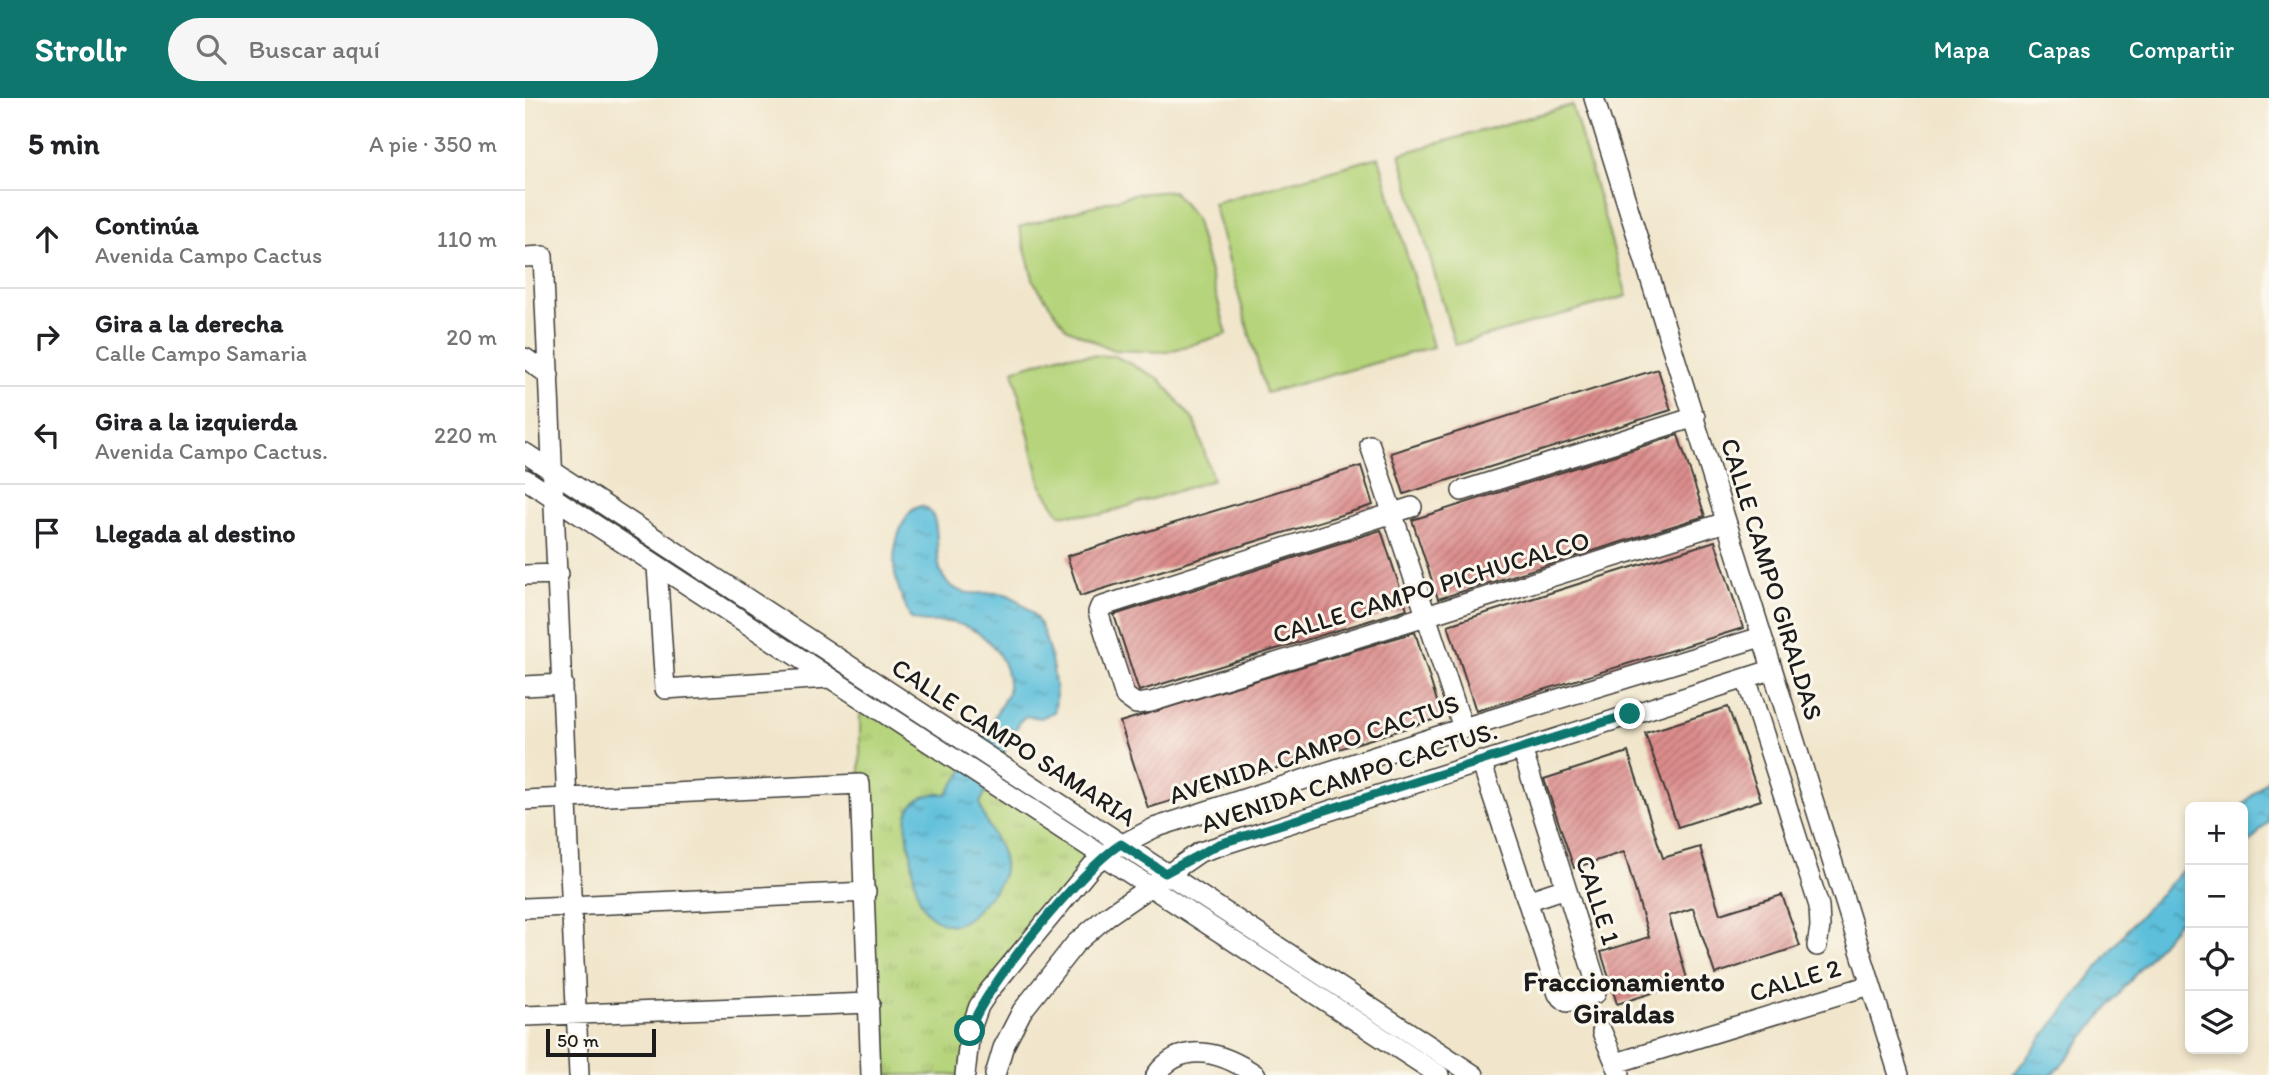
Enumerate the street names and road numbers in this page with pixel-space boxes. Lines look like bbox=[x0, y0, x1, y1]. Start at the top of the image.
street label: CALLE CAMPO GIRALDAS bbox=[1714, 434, 1830, 724]
street label: CALLE CAMPO PICHUCALCO bbox=[1269, 523, 1593, 651]
street label: CALLE CAMPO SAMARIA bbox=[886, 651, 1143, 833]
street label: AVENIDA CAMPO CACTUS bbox=[1165, 687, 1463, 811]
street label: AVENIDA CAMPO CACTUS. bbox=[1197, 714, 1501, 840]
street label: CALLE 1 bbox=[1569, 851, 1627, 949]
street label: CALLE 2 bbox=[1746, 951, 1845, 1009]

